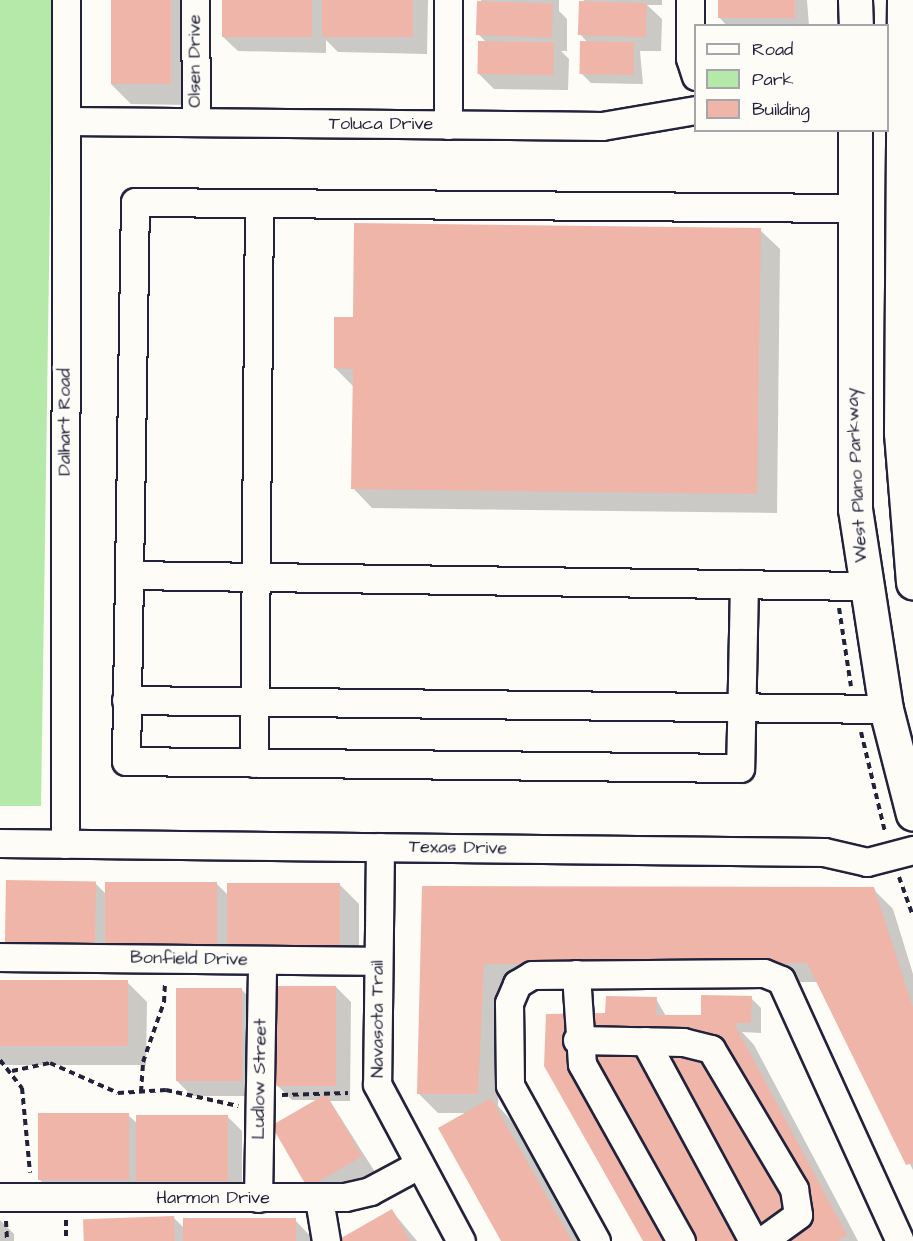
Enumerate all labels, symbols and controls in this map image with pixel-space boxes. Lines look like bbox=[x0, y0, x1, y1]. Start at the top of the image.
street label: Olsen Drive bbox=[184, 14, 206, 108]
legend bbox=[694, 24, 889, 132]
text: Road bbox=[752, 37, 793, 62]
text: Park bbox=[752, 67, 794, 92]
text: Building bbox=[752, 97, 810, 122]
street label: Toluca Drive bbox=[329, 113, 433, 135]
street label: Dalhart Road bbox=[54, 368, 76, 476]
street label: West Plano Parkway bbox=[842, 387, 872, 563]
street label: Texas Drive bbox=[409, 836, 507, 860]
street label: Bonfield Drive bbox=[130, 947, 248, 971]
street label: Navasota Trail bbox=[367, 960, 389, 1078]
street label: Ludlow Street bbox=[248, 1018, 272, 1140]
street label: Harmon Drive bbox=[156, 1187, 270, 1209]

